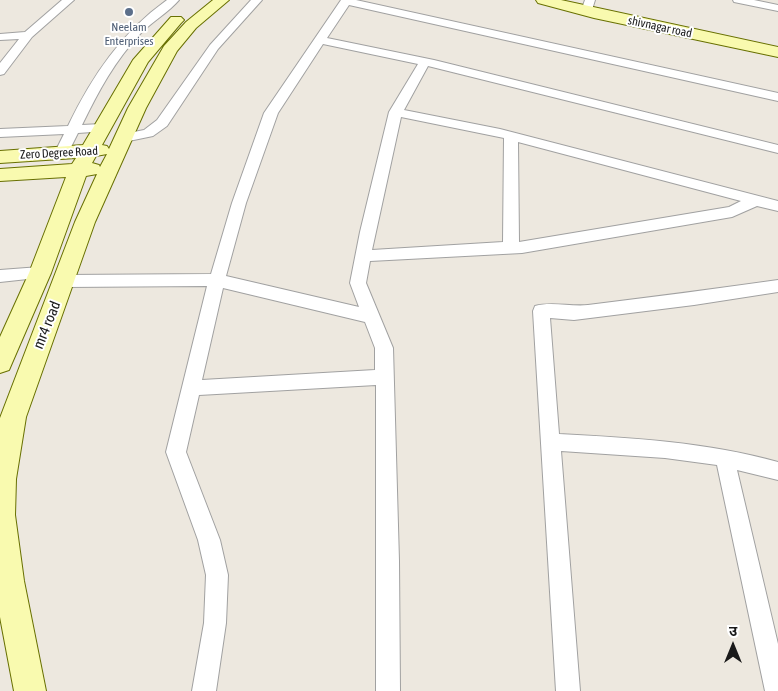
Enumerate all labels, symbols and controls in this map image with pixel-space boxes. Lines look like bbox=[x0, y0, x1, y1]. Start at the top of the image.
marker: Neelam Enterprises bbox=[123, 6, 135, 18]
street label: shivnagar road bbox=[627, 13, 693, 41]
place label: Neelam Enterprises bbox=[104, 20, 154, 48]
street label: Zero Degree Road bbox=[20, 144, 98, 162]
street label: mr4 road bbox=[29, 298, 65, 352]
north arrow bbox=[708, 621, 758, 671]
text: उ bbox=[729, 623, 737, 639]

